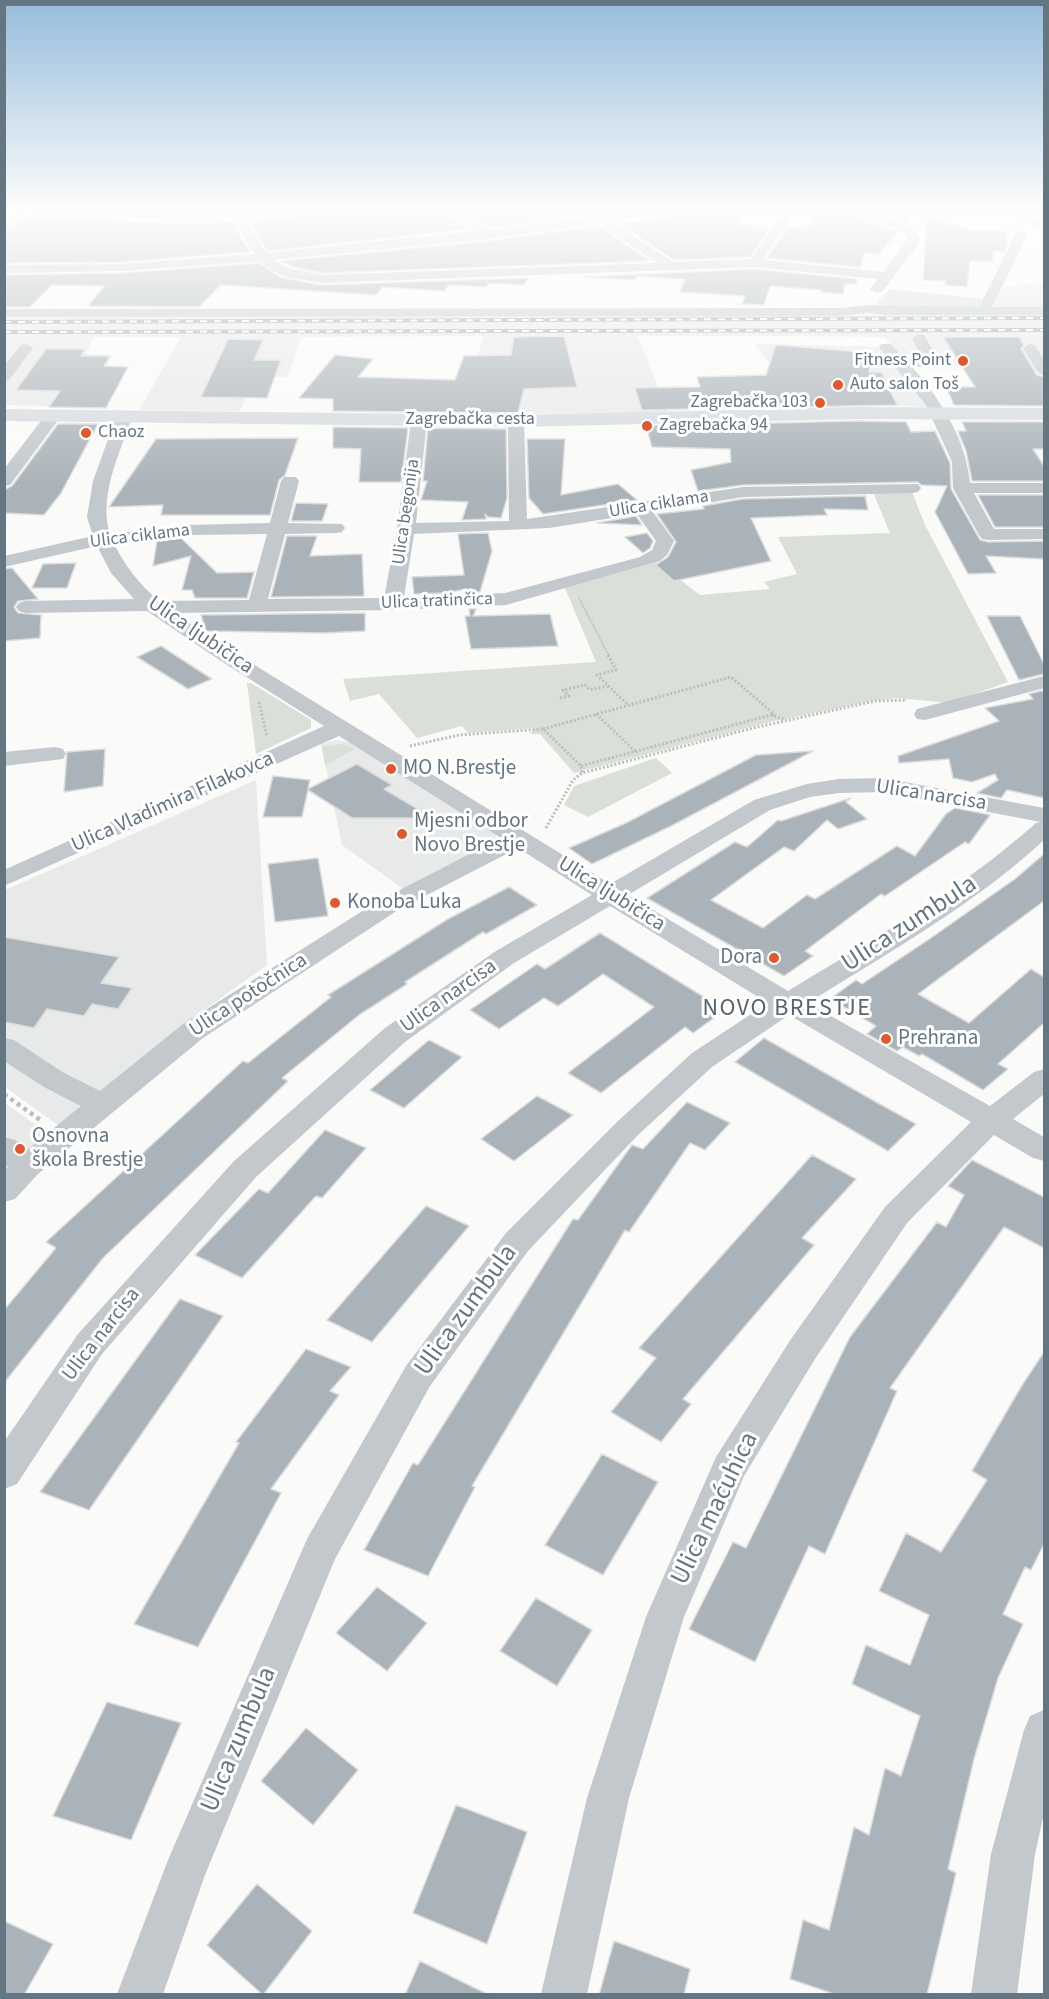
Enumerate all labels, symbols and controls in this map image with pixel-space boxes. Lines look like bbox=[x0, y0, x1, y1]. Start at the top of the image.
place label: Fitness Point bbox=[854, 350, 951, 372]
marker: Fitness Point bbox=[956, 354, 970, 368]
place label: Auto salon Toš bbox=[850, 374, 959, 396]
marker: Auto salon Toš bbox=[831, 378, 845, 392]
place label: Zagrebačka 103 bbox=[690, 392, 808, 414]
marker: Zagrebačka 103 bbox=[813, 396, 827, 410]
street label: Zagrebačka cesta bbox=[405, 409, 535, 431]
place label: Zagrebačka 94 bbox=[659, 415, 768, 437]
marker: Zagrebačka 94 bbox=[640, 419, 654, 433]
place label: Chaoz bbox=[98, 422, 144, 444]
marker: Chaoz bbox=[79, 426, 93, 440]
street label: Ulica begonija bbox=[389, 458, 425, 566]
street label: Ulica ciklama bbox=[608, 486, 710, 524]
street label: Ulica ciklama bbox=[89, 520, 191, 554]
street label: Ulica tratinčica bbox=[381, 589, 493, 615]
street label: Ulica ljubičica bbox=[142, 591, 258, 681]
street label: Ulica Vladimira Filakovca bbox=[68, 747, 278, 859]
place label: MO N.Brestje bbox=[403, 756, 516, 782]
marker: MO N.Brestje bbox=[384, 762, 398, 776]
street label: Ulica narcisa bbox=[874, 775, 988, 817]
place label: Mjesni odbor Novo Brestje bbox=[414, 809, 528, 859]
marker: Mjesni odbor Novo Brestje bbox=[395, 827, 409, 841]
street label: Ulica ljubičica bbox=[553, 852, 669, 938]
street label: Ulica zumbula bbox=[837, 870, 983, 980]
place label: Konoba Luka bbox=[347, 890, 462, 916]
marker: Konoba Luka bbox=[328, 896, 342, 910]
place label: Dora bbox=[720, 945, 762, 971]
street label: Ulica potočnica bbox=[185, 949, 313, 1043]
marker: Dora bbox=[767, 951, 781, 965]
street label: Ulica narcisa bbox=[396, 955, 502, 1039]
district label: NOVO BRESTJE bbox=[703, 996, 871, 1024]
place label: Prehrana bbox=[898, 1026, 978, 1052]
marker: Prehrana bbox=[879, 1032, 893, 1046]
place label: Osnovna škola Brestje bbox=[32, 1124, 143, 1174]
marker: Osnovna škola Brestje bbox=[13, 1142, 27, 1156]
street label: Ulica zumbula bbox=[409, 1239, 525, 1383]
street label: Ulica narcisa bbox=[58, 1283, 146, 1387]
street label: Ulica maćuhica bbox=[666, 1428, 766, 1590]
street label: Ulica zumbula bbox=[195, 1663, 285, 1817]

